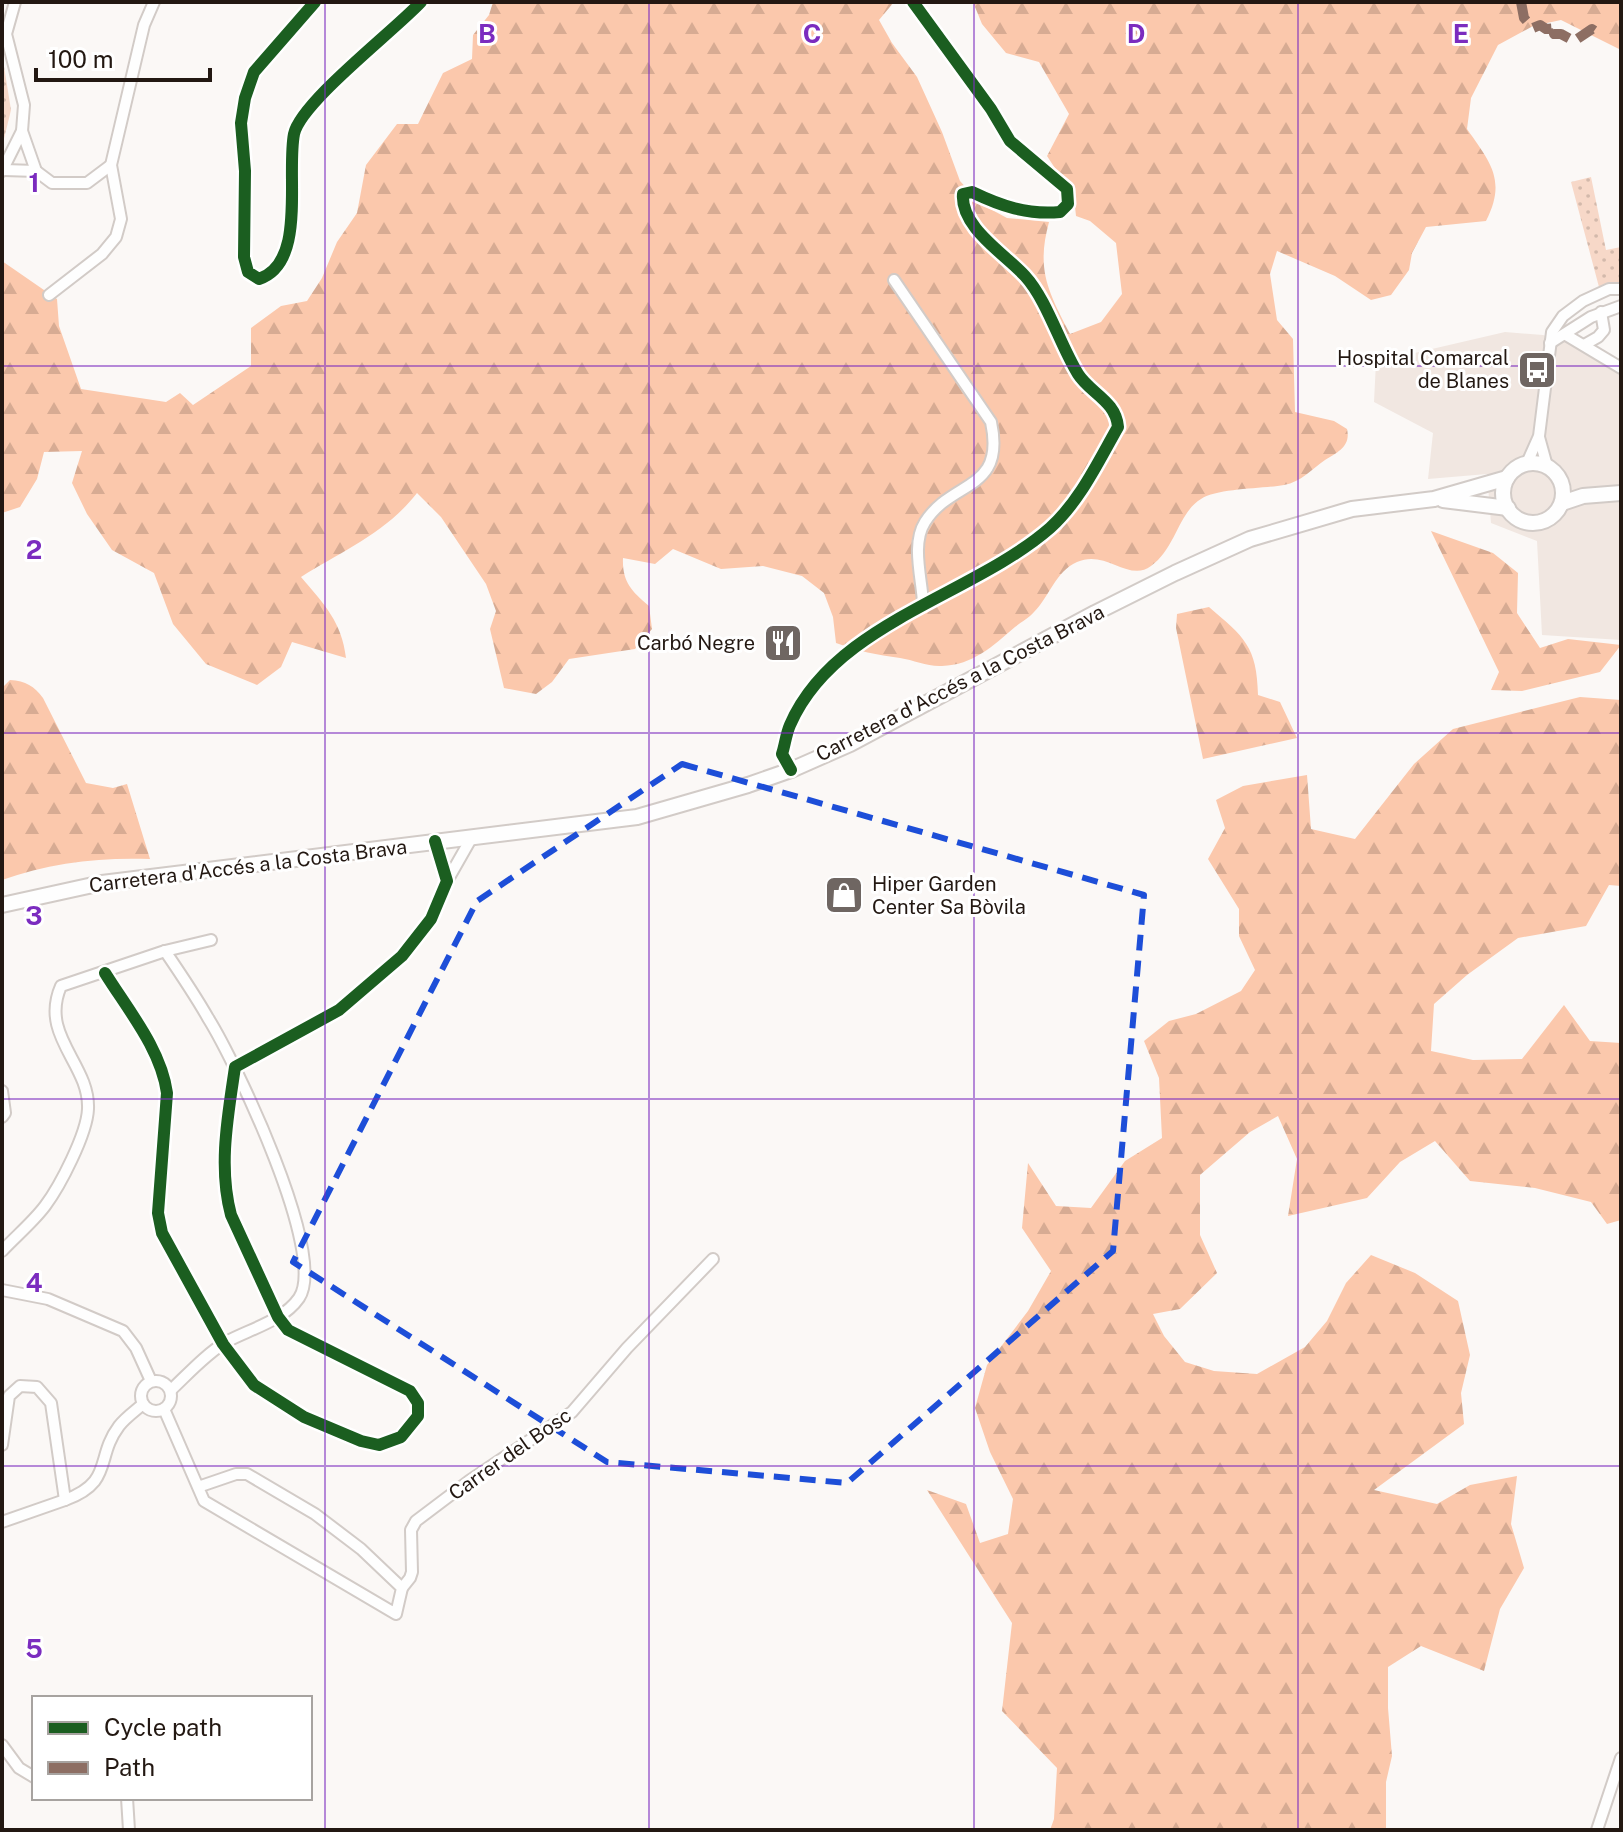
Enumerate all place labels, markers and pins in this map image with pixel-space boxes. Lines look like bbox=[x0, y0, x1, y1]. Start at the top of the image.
place label: Hospital Comarcal de Blanes bbox=[1337, 346, 1509, 393]
bus stop icon: Hospital Comarcal de Blanes bbox=[1516, 349, 1558, 391]
restaurant icon: Carbó Negre bbox=[762, 622, 804, 664]
place label: Carbó Negre bbox=[637, 631, 755, 655]
place label: Hiper Garden Center Sa Bòvila bbox=[872, 872, 1026, 919]
shop icon: Hiper Garden Center Sa Bòvila bbox=[823, 874, 865, 916]

